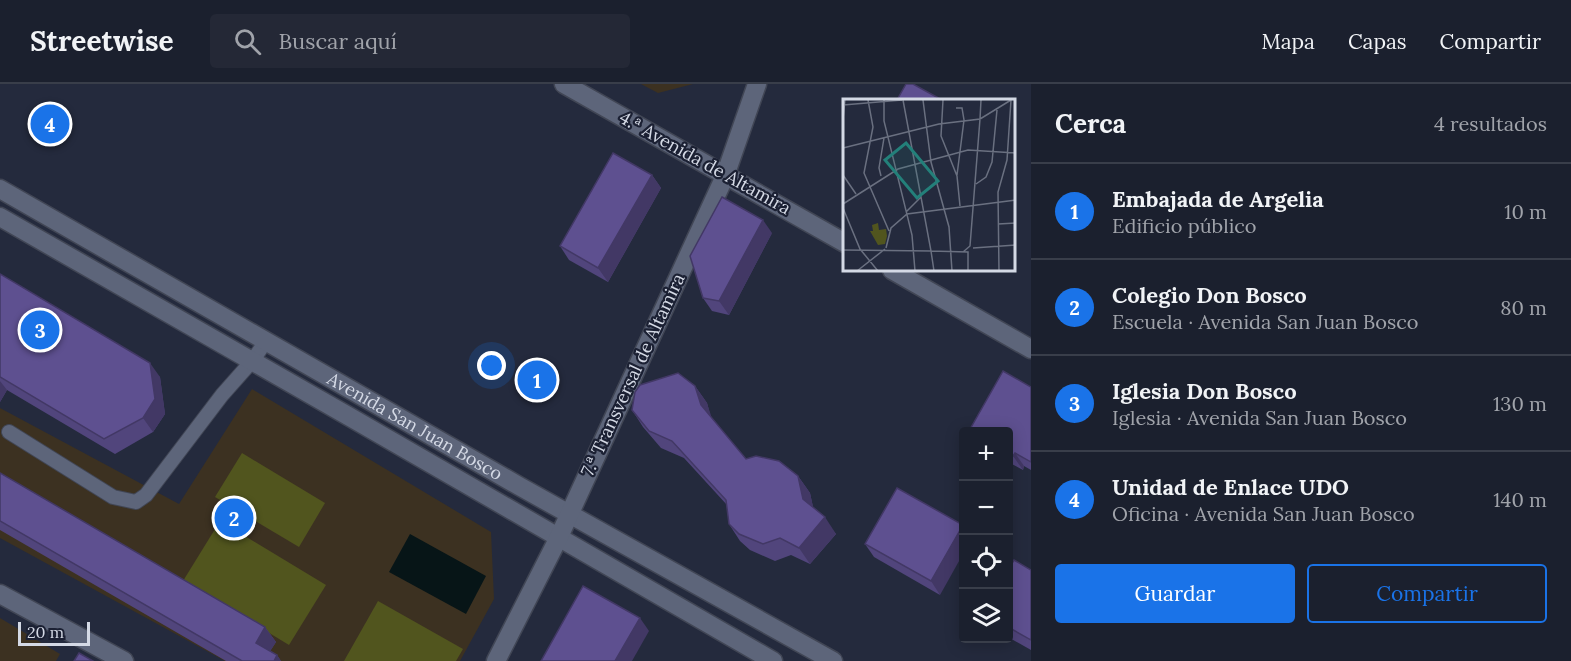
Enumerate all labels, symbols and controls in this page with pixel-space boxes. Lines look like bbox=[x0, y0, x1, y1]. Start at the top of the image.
search box bbox=[210, 14, 630, 68]
text: Streetwise bbox=[30, 23, 174, 59]
icon: search bbox=[231, 25, 264, 58]
text: Buscar aquí bbox=[279, 27, 397, 55]
text: Mapa bbox=[1261, 28, 1315, 55]
text: Capas bbox=[1348, 28, 1407, 55]
text: Compartir bbox=[1440, 28, 1541, 55]
inset map bbox=[843, 99, 1016, 272]
pin: 4 bbox=[31, 102, 70, 147]
street label: 4.ª Avenida de Altamira bbox=[615, 106, 795, 219]
text: Cerca bbox=[1055, 107, 1126, 140]
text: 4 resultados bbox=[1434, 111, 1547, 136]
text: Embajada de Argelia bbox=[1112, 185, 1324, 213]
text: 1 bbox=[1070, 199, 1079, 224]
text: 10 m bbox=[1504, 199, 1547, 224]
text: Edificio público bbox=[1112, 213, 1257, 238]
street label: 7.ª Transversal de Altamira bbox=[575, 270, 690, 480]
text: Colegio Don Bosco bbox=[1112, 281, 1307, 309]
text: 2 bbox=[1069, 295, 1080, 320]
text: 80 m bbox=[1500, 295, 1547, 320]
pin: 3 bbox=[20, 308, 60, 352]
text: Escuela · Avenida San Juan Bosco bbox=[1112, 309, 1418, 334]
your location bbox=[477, 351, 506, 380]
pin: 1 bbox=[518, 358, 556, 402]
street label: Avenida San Juan Bosco bbox=[323, 366, 507, 485]
text: Iglesia Don Bosco bbox=[1112, 377, 1297, 405]
text: 3 bbox=[1069, 391, 1080, 416]
text: 130 m bbox=[1493, 391, 1547, 416]
text: Iglesia · Avenida San Juan Bosco bbox=[1112, 405, 1407, 430]
map controls bbox=[959, 427, 1013, 643]
button: + bbox=[959, 427, 1013, 481]
text: Unidad de Enlace UDO bbox=[1112, 473, 1349, 501]
button: − bbox=[959, 481, 1013, 535]
text: 4 bbox=[1069, 487, 1080, 512]
text: 140 m bbox=[1493, 487, 1547, 512]
pin: 2 bbox=[214, 496, 254, 540]
text: Oficina · Avenida San Juan Bosco bbox=[1112, 501, 1415, 526]
button: locate bbox=[959, 535, 1013, 589]
button: Guardar bbox=[1055, 564, 1295, 623]
button: Compartir bbox=[1307, 564, 1547, 623]
button: layers bbox=[959, 589, 1013, 643]
scale bar bbox=[18, 619, 90, 646]
text: 20 m bbox=[27, 622, 64, 642]

